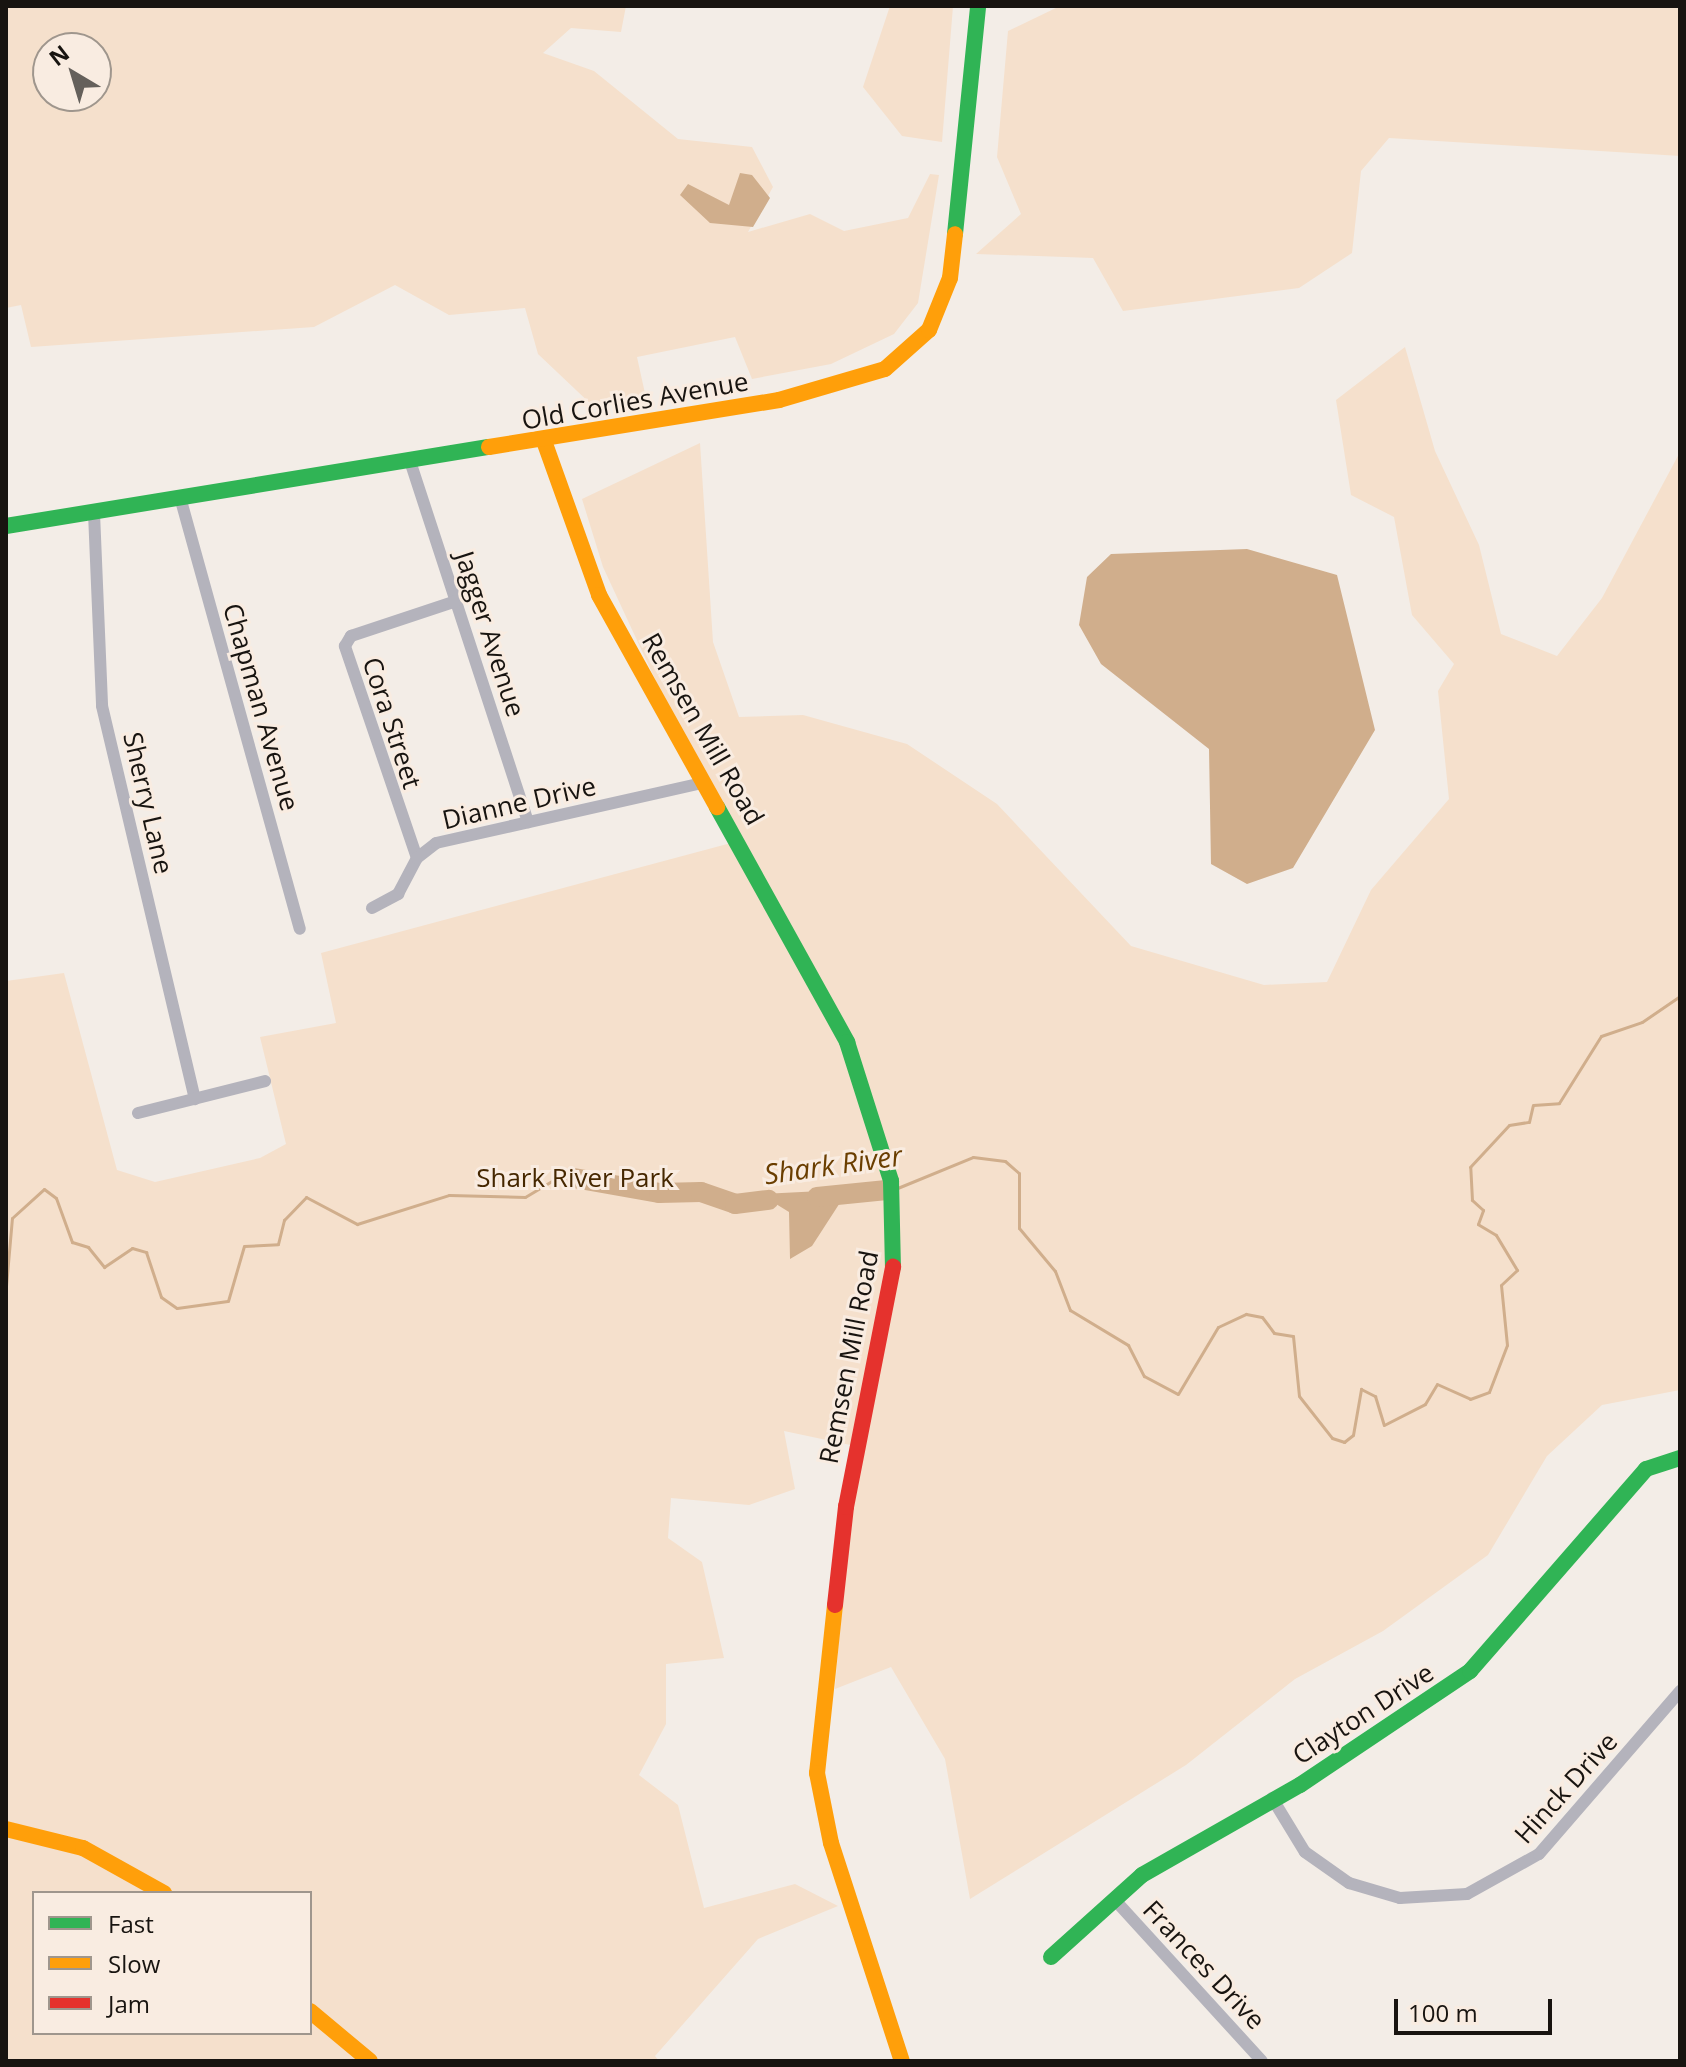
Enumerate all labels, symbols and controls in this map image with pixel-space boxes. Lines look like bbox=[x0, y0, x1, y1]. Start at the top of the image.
north arrow bbox=[32, 32, 112, 112]
text: N bbox=[42, 37, 75, 72]
street label: Old Corlies Avenue bbox=[519, 366, 751, 436]
street label: Jagger Avenue bbox=[449, 547, 531, 721]
street label: Chapman Avenue bbox=[216, 600, 306, 814]
street label: Remsen Mill Road bbox=[635, 628, 771, 830]
street label: Cora Street bbox=[356, 653, 428, 793]
street label: Sherry Lane bbox=[117, 729, 179, 877]
street label: Dianne Drive bbox=[439, 770, 599, 836]
water label: Shark River bbox=[762, 1138, 904, 1190]
park label: Shark River Park bbox=[476, 1162, 674, 1194]
street label: Remsen Mill Road bbox=[813, 1248, 885, 1466]
street label: Clayton Drive bbox=[1287, 1657, 1439, 1771]
street label: Hinck Drive bbox=[1508, 1726, 1624, 1850]
legend bbox=[32, 1891, 312, 2035]
street label: Frances Drive bbox=[1137, 1894, 1271, 2036]
text: Fast bbox=[108, 1907, 154, 1940]
text: Slow bbox=[108, 1947, 160, 1980]
scale bar bbox=[1398, 1983, 1556, 2033]
text: Jam bbox=[108, 1987, 150, 2020]
text: 100 m bbox=[1408, 1996, 1478, 2029]

